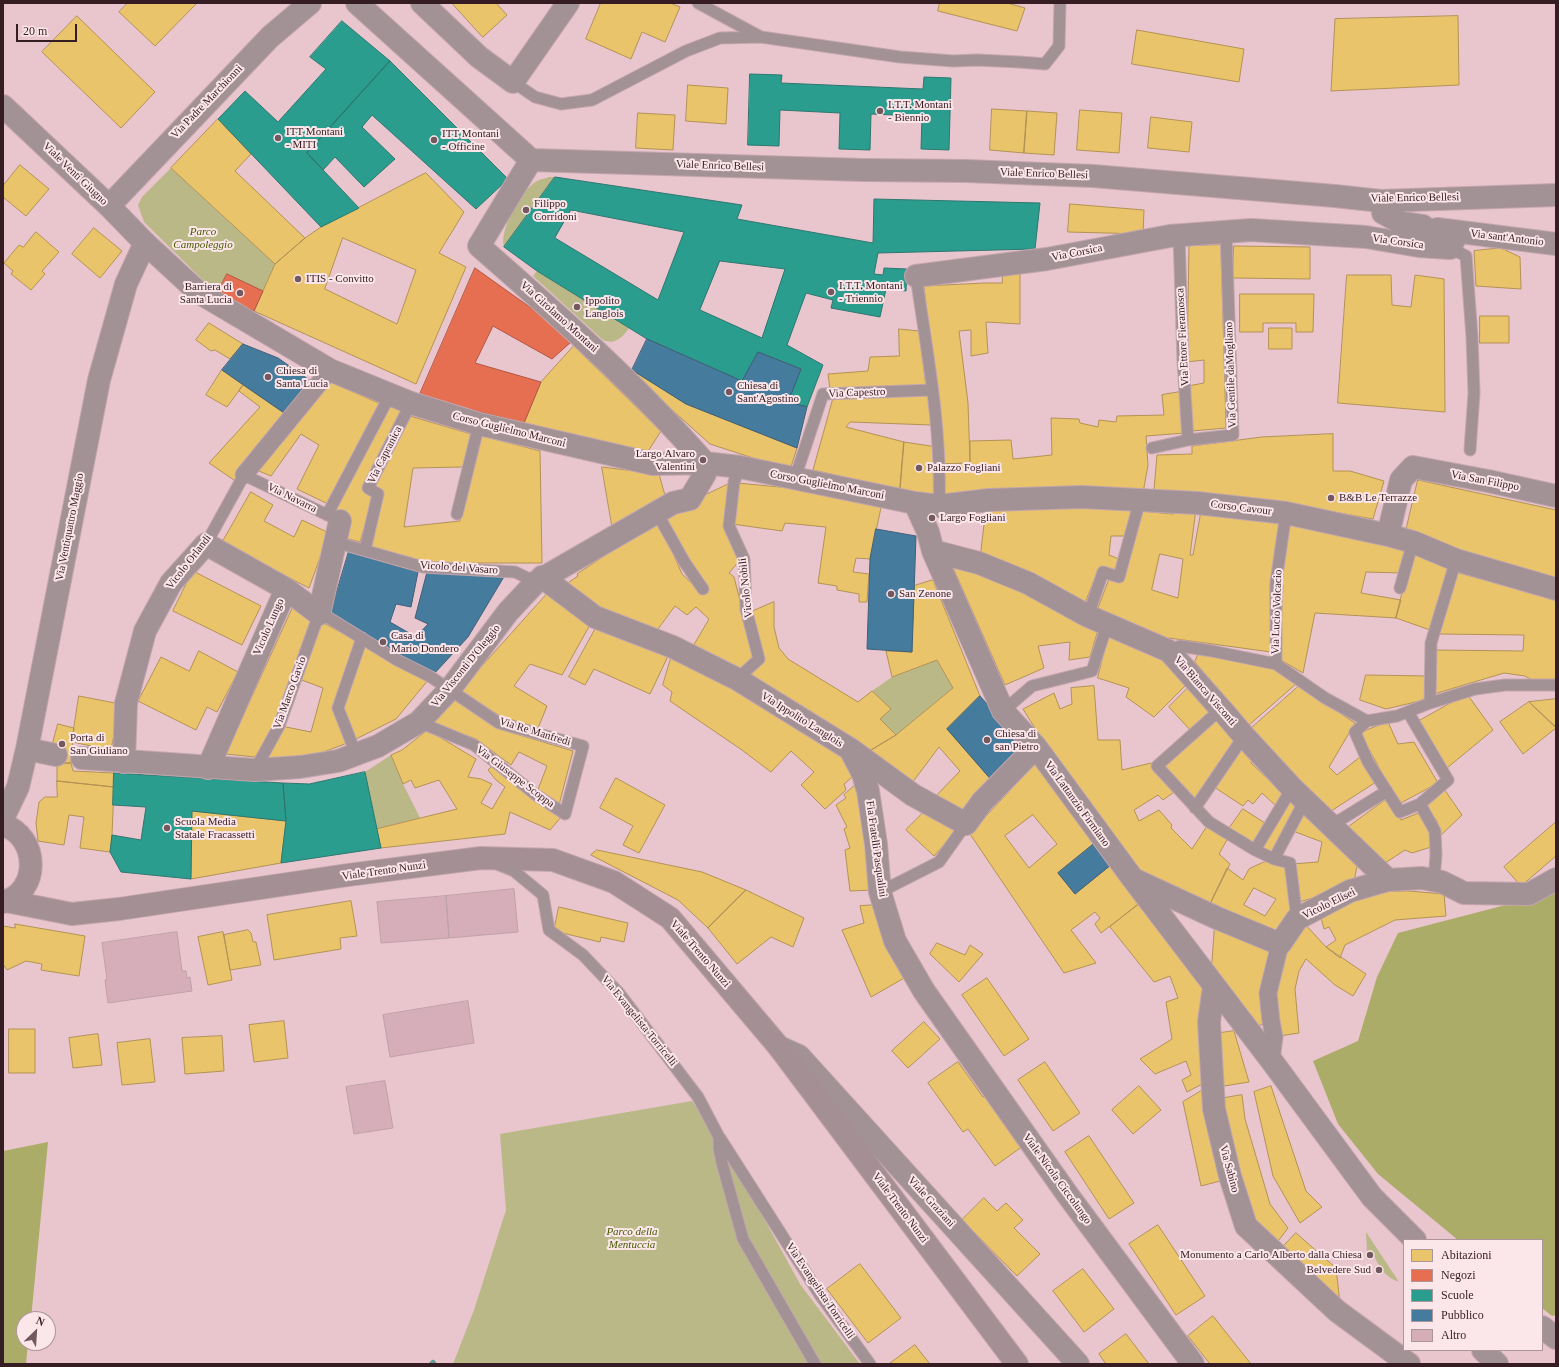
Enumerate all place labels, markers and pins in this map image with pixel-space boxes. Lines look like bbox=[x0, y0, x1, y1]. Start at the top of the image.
place label: I.T.T. Montani - Biennio bbox=[888, 98, 952, 124]
marker: I.T.T. Montani - Biennio bbox=[875, 106, 885, 116]
place label: ITT Montani - MITI bbox=[286, 125, 343, 151]
place label: ITT Montani - Officine bbox=[442, 127, 499, 153]
marker: ITT Montani - MITI bbox=[273, 133, 283, 143]
marker: ITT Montani - Officine bbox=[429, 135, 439, 145]
place label: Filippo Corridoni bbox=[534, 197, 577, 223]
marker: Filippo Corridoni bbox=[521, 205, 531, 215]
place label: ITIS - Convitto bbox=[306, 272, 374, 286]
marker: ITIS - Convitto bbox=[293, 274, 303, 284]
place label: I.T.T. Montani - Triennio bbox=[839, 279, 903, 305]
place label: Barriera di Santa Lucia bbox=[180, 280, 232, 306]
marker: I.T.T. Montani - Triennio bbox=[826, 287, 836, 297]
marker: Barriera di Santa Lucia bbox=[235, 288, 245, 298]
place label: Ippolito Langlois bbox=[585, 294, 623, 320]
marker: Ippolito Langlois bbox=[572, 302, 582, 312]
place label: Chiesa di Santa Lucia bbox=[276, 364, 328, 390]
marker: Chiesa di Santa Lucia bbox=[263, 372, 273, 382]
place label: Chiesa di Sant'Agostino bbox=[737, 379, 799, 405]
marker: Chiesa di Sant'Agostino bbox=[724, 387, 734, 397]
place label: Largo Alvaro Valentini bbox=[636, 447, 695, 473]
marker: Largo Alvaro Valentini bbox=[698, 455, 708, 465]
place label: Palazzo Fogliani bbox=[927, 461, 1001, 475]
marker: Palazzo Fogliani bbox=[914, 463, 924, 473]
place label: B&B Le Terrazze bbox=[1339, 491, 1417, 505]
marker: B&B Le Terrazze bbox=[1326, 493, 1336, 503]
place label: Largo Fogliani bbox=[940, 511, 1005, 525]
marker: Largo Fogliani bbox=[927, 513, 937, 523]
place label: San Zenone bbox=[899, 587, 951, 601]
marker: San Zenone bbox=[886, 589, 896, 599]
place label: Casa di Mario Dondero bbox=[391, 629, 459, 655]
marker: Casa di Mario Dondero bbox=[378, 637, 388, 647]
place label: Chiesa di san Pietro bbox=[995, 727, 1039, 753]
place label: Porta di San Giuliano bbox=[70, 731, 128, 757]
marker: Chiesa di san Pietro bbox=[982, 735, 992, 745]
marker: Porta di San Giuliano bbox=[57, 739, 67, 749]
place label: Scuola Media Statale Fracassetti bbox=[175, 815, 255, 841]
marker: Scuola Media Statale Fracassetti bbox=[162, 823, 172, 833]
place label: Monumento a Carlo Alberto dalla Chiesa bbox=[1180, 1248, 1362, 1262]
marker: Monumento a Carlo Alberto dalla Chiesa bbox=[1365, 1250, 1375, 1260]
place label: Belvedere Sud bbox=[1307, 1263, 1371, 1277]
marker: Belvedere Sud bbox=[1374, 1265, 1384, 1275]

